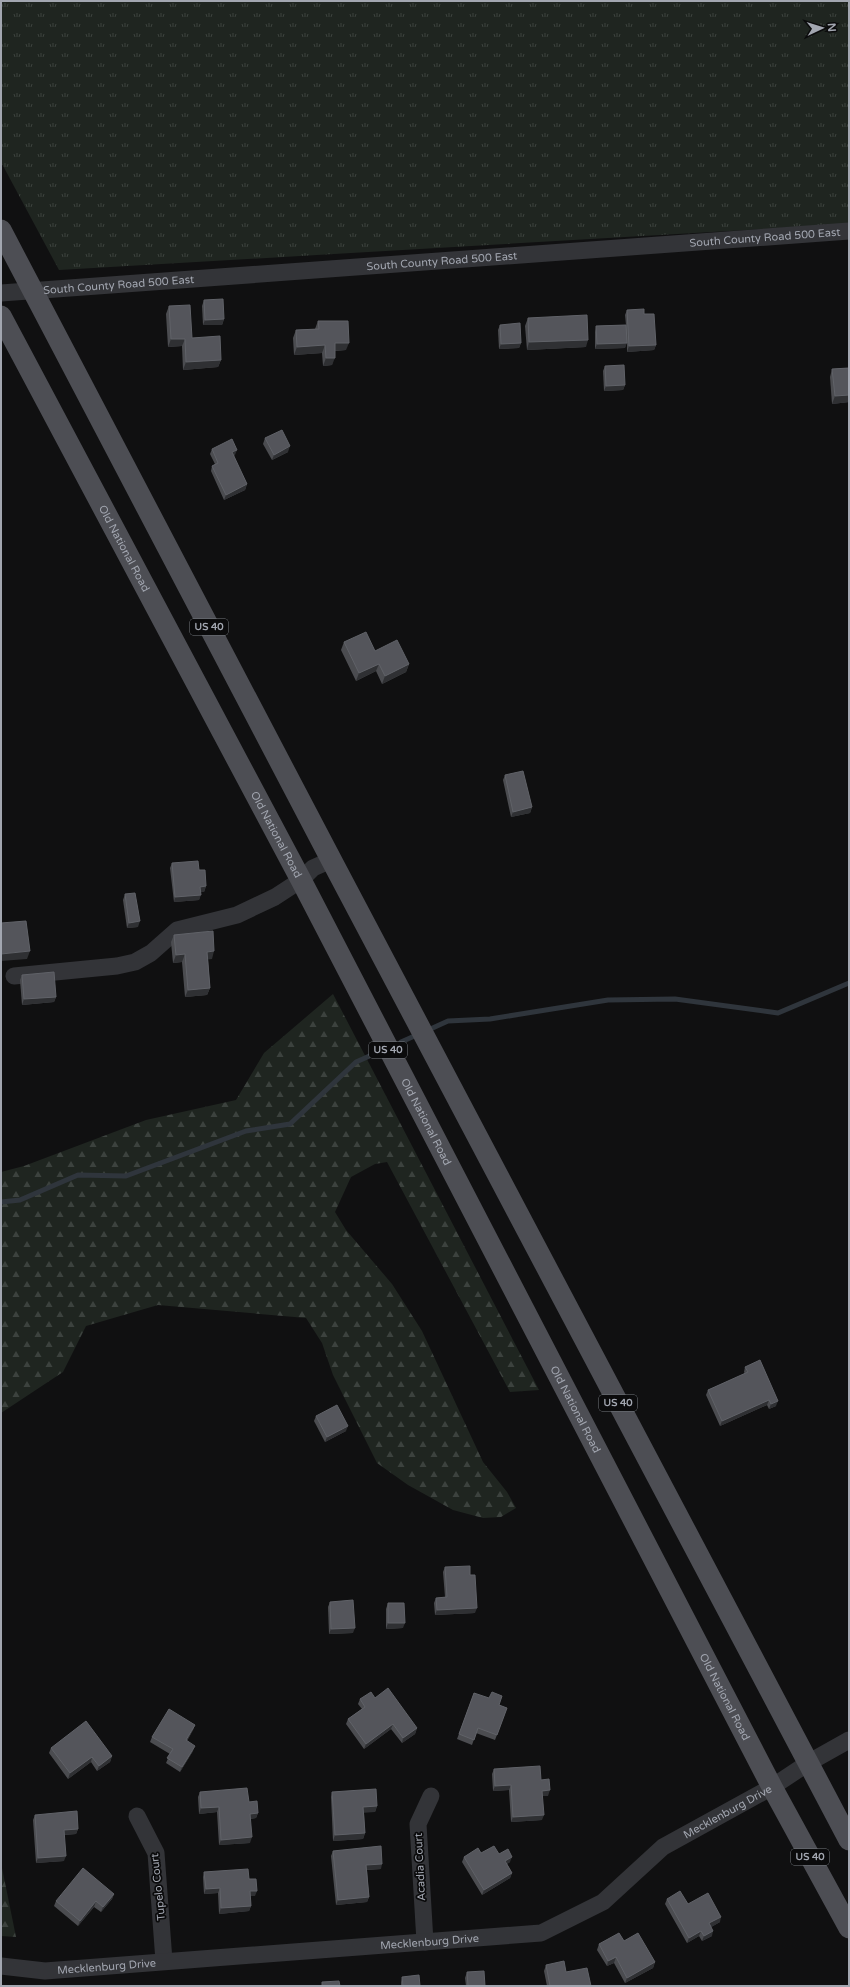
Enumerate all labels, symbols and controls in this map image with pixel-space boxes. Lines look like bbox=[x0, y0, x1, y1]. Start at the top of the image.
north arrow bbox=[802, 8, 842, 48]
text: N bbox=[825, 22, 838, 32]
street label: South County Road 500 East bbox=[689, 225, 841, 249]
street label: South County Road 500 East bbox=[366, 249, 518, 273]
street label: South County Road 500 East bbox=[43, 272, 195, 296]
street label: Old National Road bbox=[96, 503, 153, 594]
road number: US 40 bbox=[190, 619, 228, 635]
street label: Old National Road bbox=[248, 789, 305, 880]
road number: US 40 bbox=[369, 1042, 407, 1058]
street label: Old National Road bbox=[399, 1076, 454, 1167]
street label: Old National Road bbox=[548, 1363, 604, 1455]
road number: US 40 bbox=[599, 1395, 637, 1411]
street label: Old National Road bbox=[697, 1651, 753, 1742]
street label: Mecklenburg Drive bbox=[681, 1782, 774, 1841]
street label: Acadia Court bbox=[412, 1833, 428, 1901]
road number: US 40 bbox=[791, 1849, 829, 1865]
street label: Tupelo Court bbox=[148, 1853, 168, 1921]
street label: Mecklenburg Drive bbox=[380, 1931, 479, 1952]
street label: Mecklenburg Drive bbox=[57, 1956, 156, 1977]

